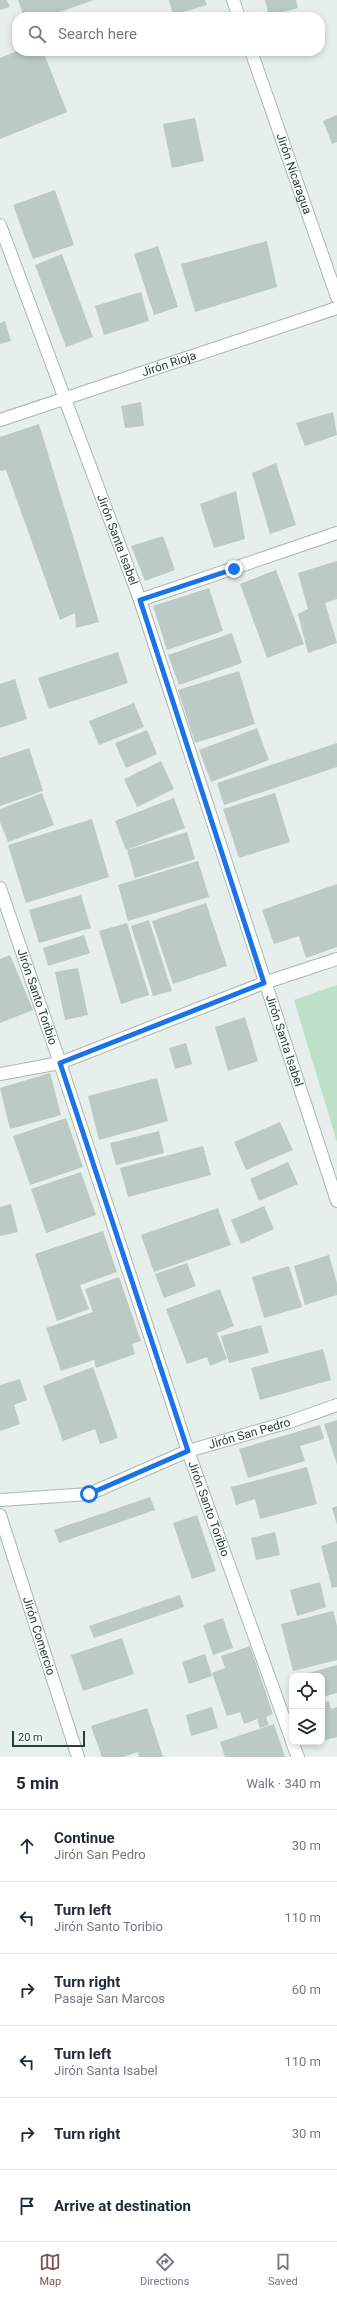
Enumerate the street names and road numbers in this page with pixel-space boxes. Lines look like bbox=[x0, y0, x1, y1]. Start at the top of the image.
street label: Jirón Nicaragua bbox=[273, 132, 314, 216]
street label: Jirón Rioja bbox=[140, 348, 198, 379]
street label: Jirón Santa Isabel bbox=[94, 492, 141, 587]
street label: Jirón Santo Toribio bbox=[14, 947, 60, 1047]
street label: Jirón Santa Isabel bbox=[263, 993, 306, 1088]
street label: Jirón San Pedro bbox=[207, 1415, 292, 1452]
street label: Jirón Santo Toribio bbox=[185, 1459, 232, 1559]
street label: Jirón Comercio bbox=[20, 1595, 58, 1677]

